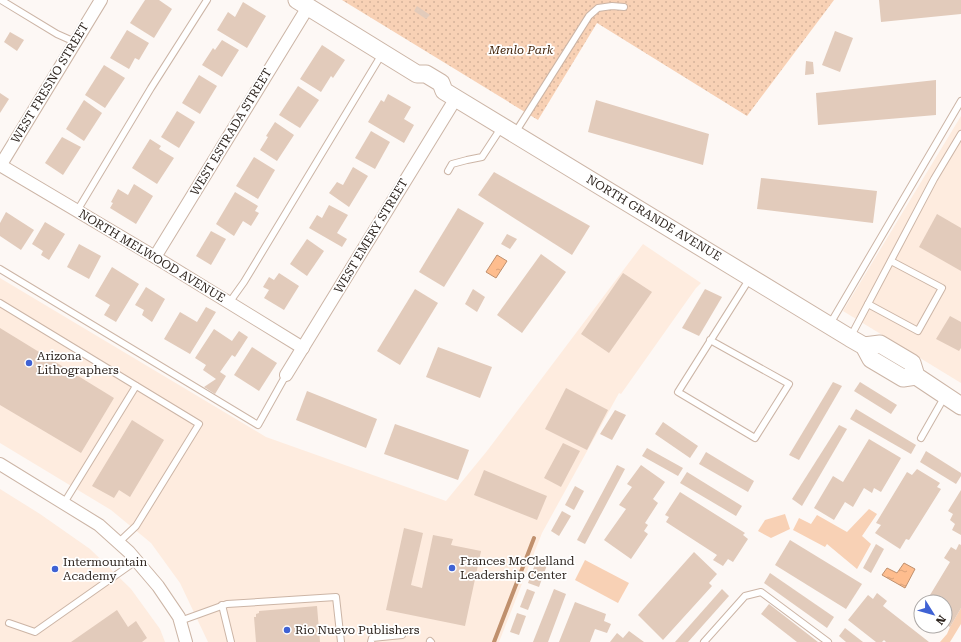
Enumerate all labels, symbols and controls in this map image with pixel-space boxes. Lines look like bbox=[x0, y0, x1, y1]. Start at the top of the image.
street label: WEST FRESNO STREET bbox=[8, 20, 92, 146]
park label: Menlo Park bbox=[488, 43, 554, 57]
street label: WEST ESTRADA STREET bbox=[188, 66, 274, 198]
street label: NORTH GRANDE AVENUE bbox=[584, 172, 724, 264]
street label: WEST EMERY STREET bbox=[331, 176, 411, 296]
street label: NORTH MELWOOD AVENUE bbox=[76, 207, 228, 305]
place label: Arizona Lithographers bbox=[37, 349, 119, 377]
marker: Arizona Lithographers bbox=[24, 358, 34, 368]
place label: Frances McClelland Leadership Center bbox=[460, 554, 575, 582]
place label: Intermountain Academy bbox=[63, 555, 147, 583]
marker: Frances McClelland Leadership Center bbox=[447, 563, 457, 573]
marker: Intermountain Academy bbox=[50, 564, 60, 574]
north arrow bbox=[913, 594, 953, 634]
text: N bbox=[933, 612, 948, 627]
place label: Rio Nuevo Publishers bbox=[295, 623, 420, 637]
marker: Rio Nuevo Publishers bbox=[282, 625, 292, 635]

